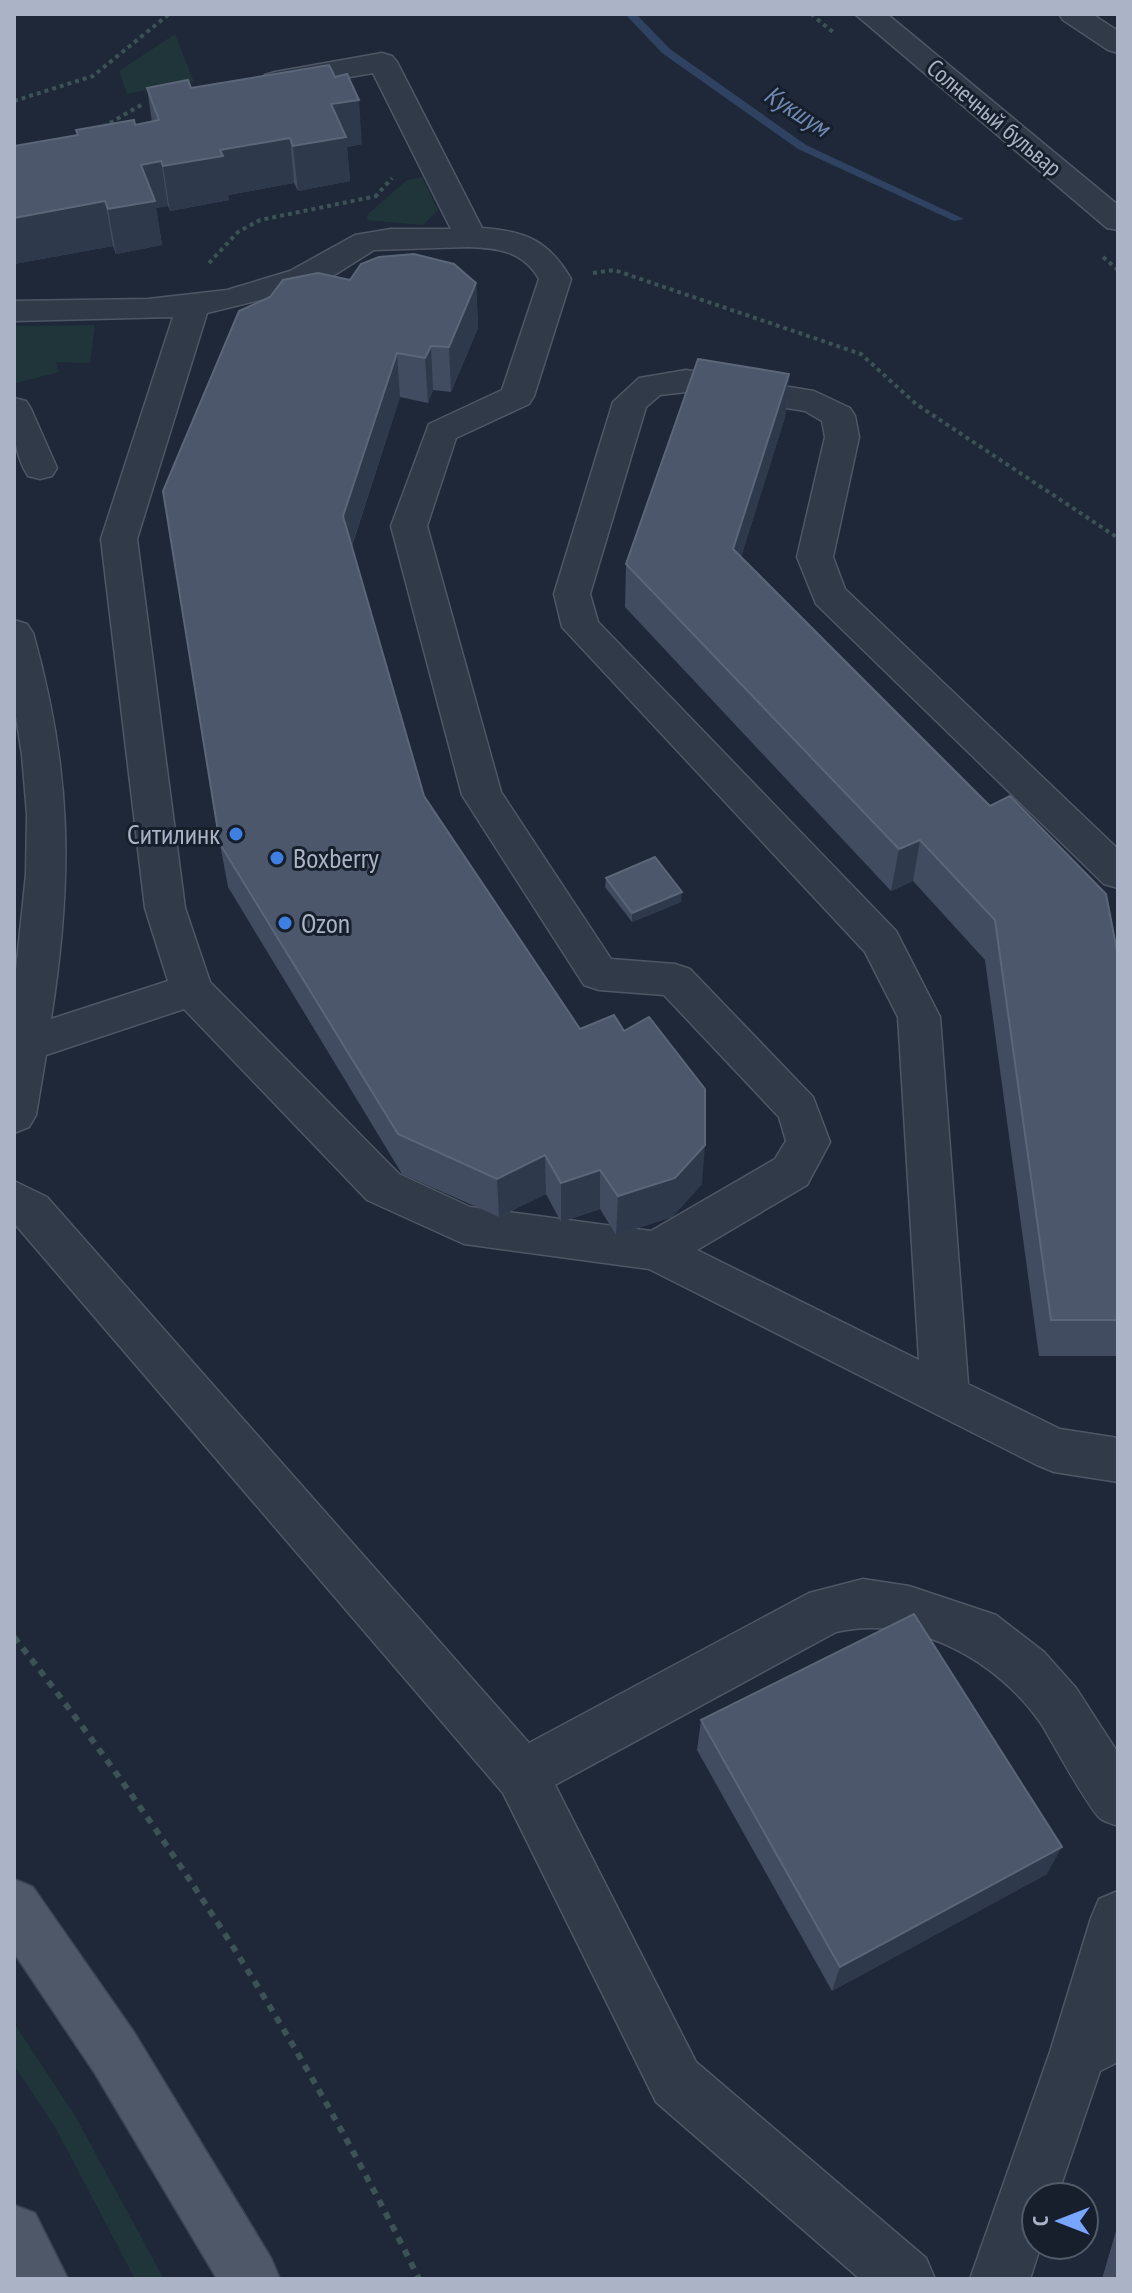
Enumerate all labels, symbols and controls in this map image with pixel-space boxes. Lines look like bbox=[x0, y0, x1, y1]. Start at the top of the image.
street label: Солнечный бульвар bbox=[921, 52, 1068, 183]
water label: Кукшум bbox=[758, 77, 838, 145]
place label: Ситилинк bbox=[127, 815, 220, 852]
marker: Ситилинк bbox=[227, 825, 245, 843]
place label: Boxberry bbox=[293, 839, 379, 876]
marker: Boxberry bbox=[268, 849, 286, 867]
place label: Ozon bbox=[301, 904, 350, 941]
marker: Ozon bbox=[276, 914, 294, 932]
north arrow bbox=[1020, 2181, 1100, 2261]
text: С bbox=[1026, 2216, 1054, 2226]

